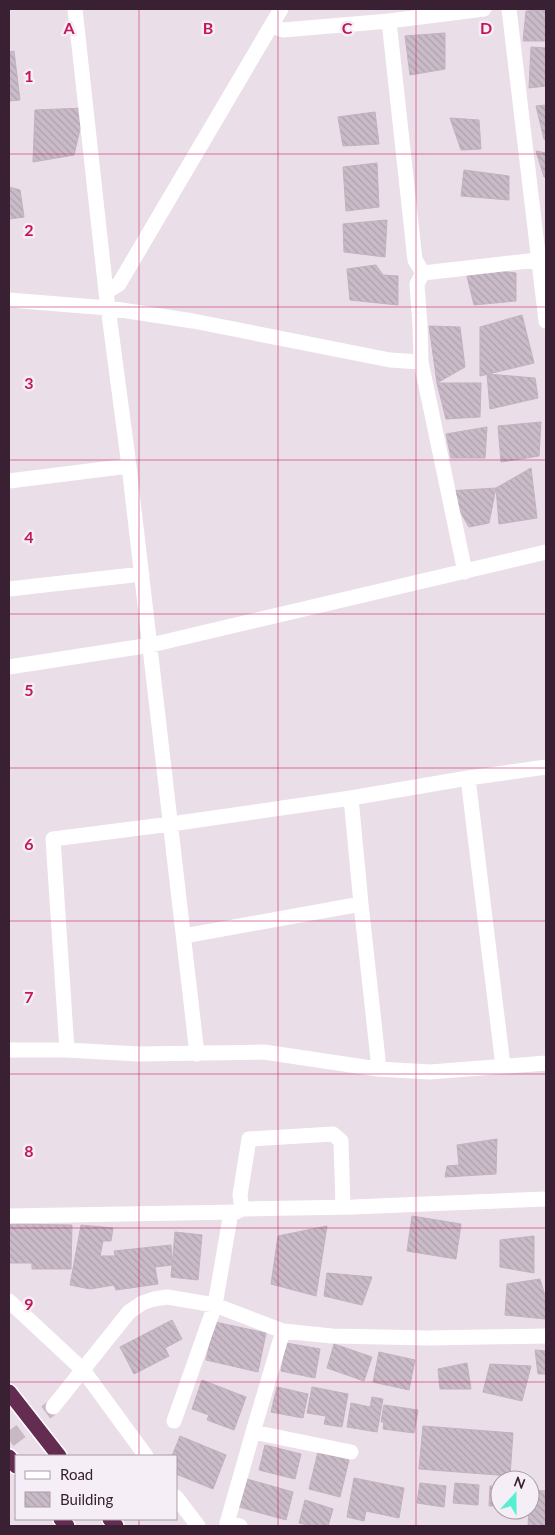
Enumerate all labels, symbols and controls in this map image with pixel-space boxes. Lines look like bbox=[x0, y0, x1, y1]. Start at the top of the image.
text: A bbox=[62, 18, 75, 37]
text: B bbox=[203, 18, 213, 37]
text: C bbox=[342, 18, 353, 37]
text: D bbox=[480, 18, 492, 37]
text: 1 bbox=[24, 66, 34, 85]
text: 2 bbox=[24, 220, 34, 239]
text: 3 bbox=[24, 373, 34, 392]
text: 4 bbox=[24, 527, 34, 546]
text: 5 bbox=[24, 680, 34, 699]
text: 6 bbox=[24, 834, 34, 853]
text: 7 bbox=[24, 987, 34, 1006]
text: 8 bbox=[24, 1141, 34, 1160]
text: 9 bbox=[24, 1294, 34, 1313]
legend bbox=[15, 1455, 178, 1520]
text: Road bbox=[60, 1465, 93, 1483]
north arrow bbox=[490, 1470, 540, 1520]
text: N bbox=[512, 1473, 528, 1492]
text: Building bbox=[60, 1490, 113, 1508]

